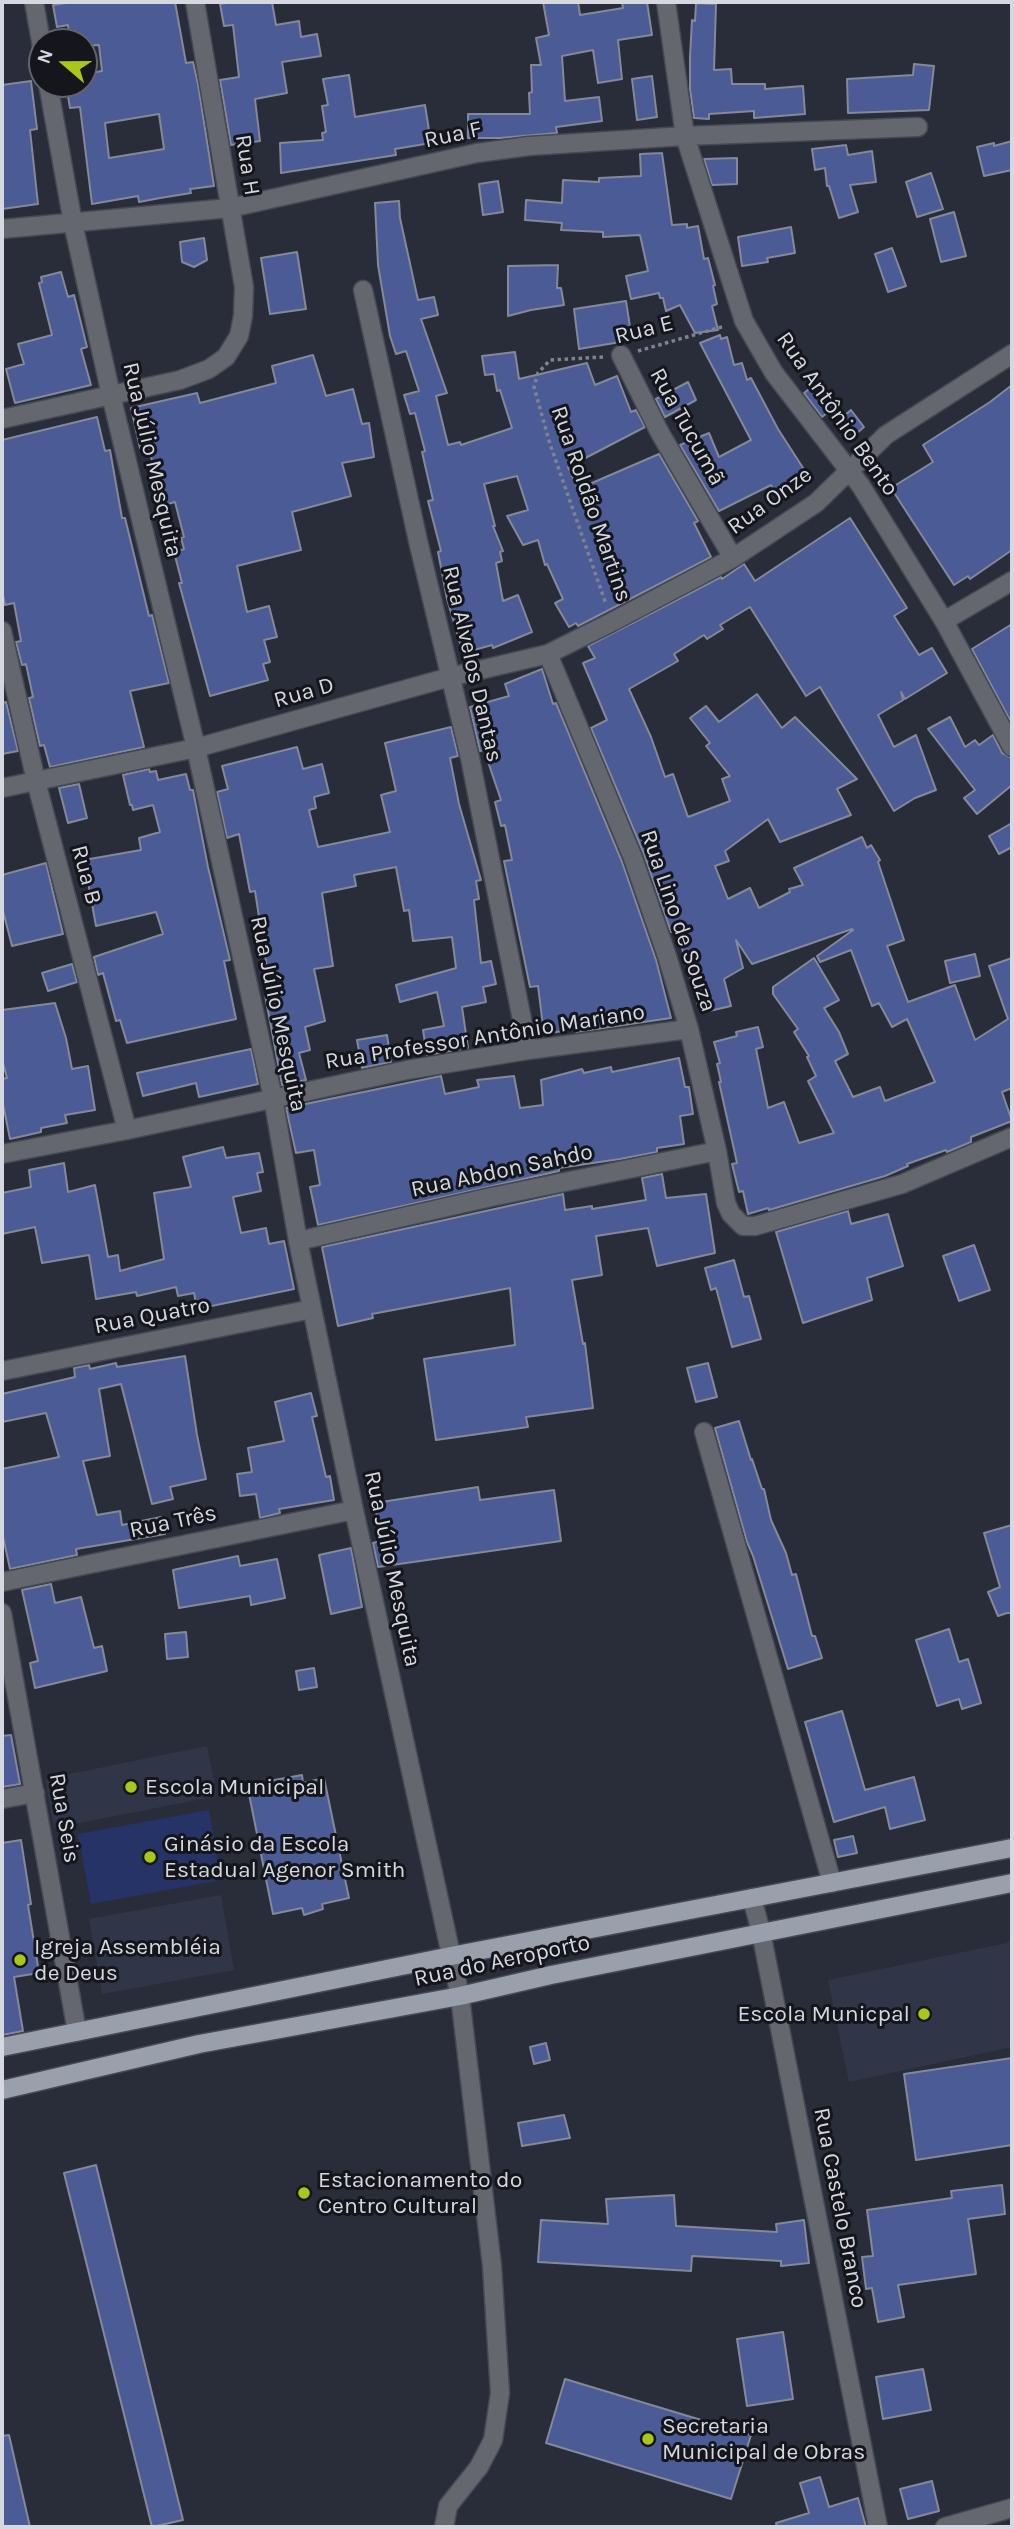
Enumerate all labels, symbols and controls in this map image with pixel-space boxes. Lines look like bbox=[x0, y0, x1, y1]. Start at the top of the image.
north arrow bbox=[28, 28, 98, 98]
text: N bbox=[32, 46, 58, 67]
street label: Rua F bbox=[422, 115, 484, 155]
street label: Rua H bbox=[229, 132, 265, 198]
street label: Rua E bbox=[612, 309, 676, 351]
street label: Rua Antônio Bento bbox=[770, 326, 904, 502]
street label: Rua Júlio Mesquita bbox=[116, 360, 188, 560]
street label: Rua Tucumã bbox=[643, 363, 731, 491]
street label: Rua Roldão Martins bbox=[545, 402, 637, 606]
street label: Rua Onze bbox=[722, 461, 818, 541]
street label: Rua Alvelos Dantas bbox=[436, 563, 508, 765]
street label: Rua D bbox=[271, 671, 337, 715]
street label: Rua Lino de Souza bbox=[634, 826, 722, 1016]
street label: Rua B bbox=[65, 842, 107, 908]
street label: Rua Júlio Mesquita bbox=[244, 914, 312, 1114]
street label: Rua Professor Antônio Mariano bbox=[323, 998, 647, 1076]
street label: Rua Abdon Sahdo bbox=[409, 1138, 595, 1204]
street label: Rua Quatro bbox=[92, 1291, 212, 1341]
street label: Rua Júlio Mesquita bbox=[358, 1469, 426, 1669]
street label: Rua Três bbox=[127, 1499, 219, 1545]
street label: Rua Seis bbox=[43, 1771, 85, 1865]
place label: Escola Municipal bbox=[145, 1773, 324, 1801]
marker: Escola Municipal bbox=[123, 1779, 139, 1795]
place label: Ginásio da Escola Estadual Agenor Smith bbox=[164, 1830, 405, 1884]
marker: Ginásio da Escola Estadual Agenor Smith bbox=[142, 1849, 158, 1865]
street label: Rua do Aeroporto bbox=[411, 1929, 593, 1993]
place label: Igreja Assembléia de Deus bbox=[34, 1933, 221, 1987]
marker: Igreja Assembléia de Deus bbox=[12, 1952, 28, 1968]
place label: Escola Municpal bbox=[737, 2000, 910, 2028]
marker: Escola Municpal bbox=[916, 2006, 932, 2022]
street label: Rua Castelo Branco bbox=[807, 2105, 873, 2311]
place label: Estacionamento do Centro Cultural bbox=[318, 2166, 522, 2220]
marker: Estacionamento do Centro Cultural bbox=[296, 2185, 312, 2201]
place label: Secretaria Municipal de Obras bbox=[662, 2412, 865, 2466]
marker: Secretaria Municipal de Obras bbox=[640, 2431, 656, 2447]

